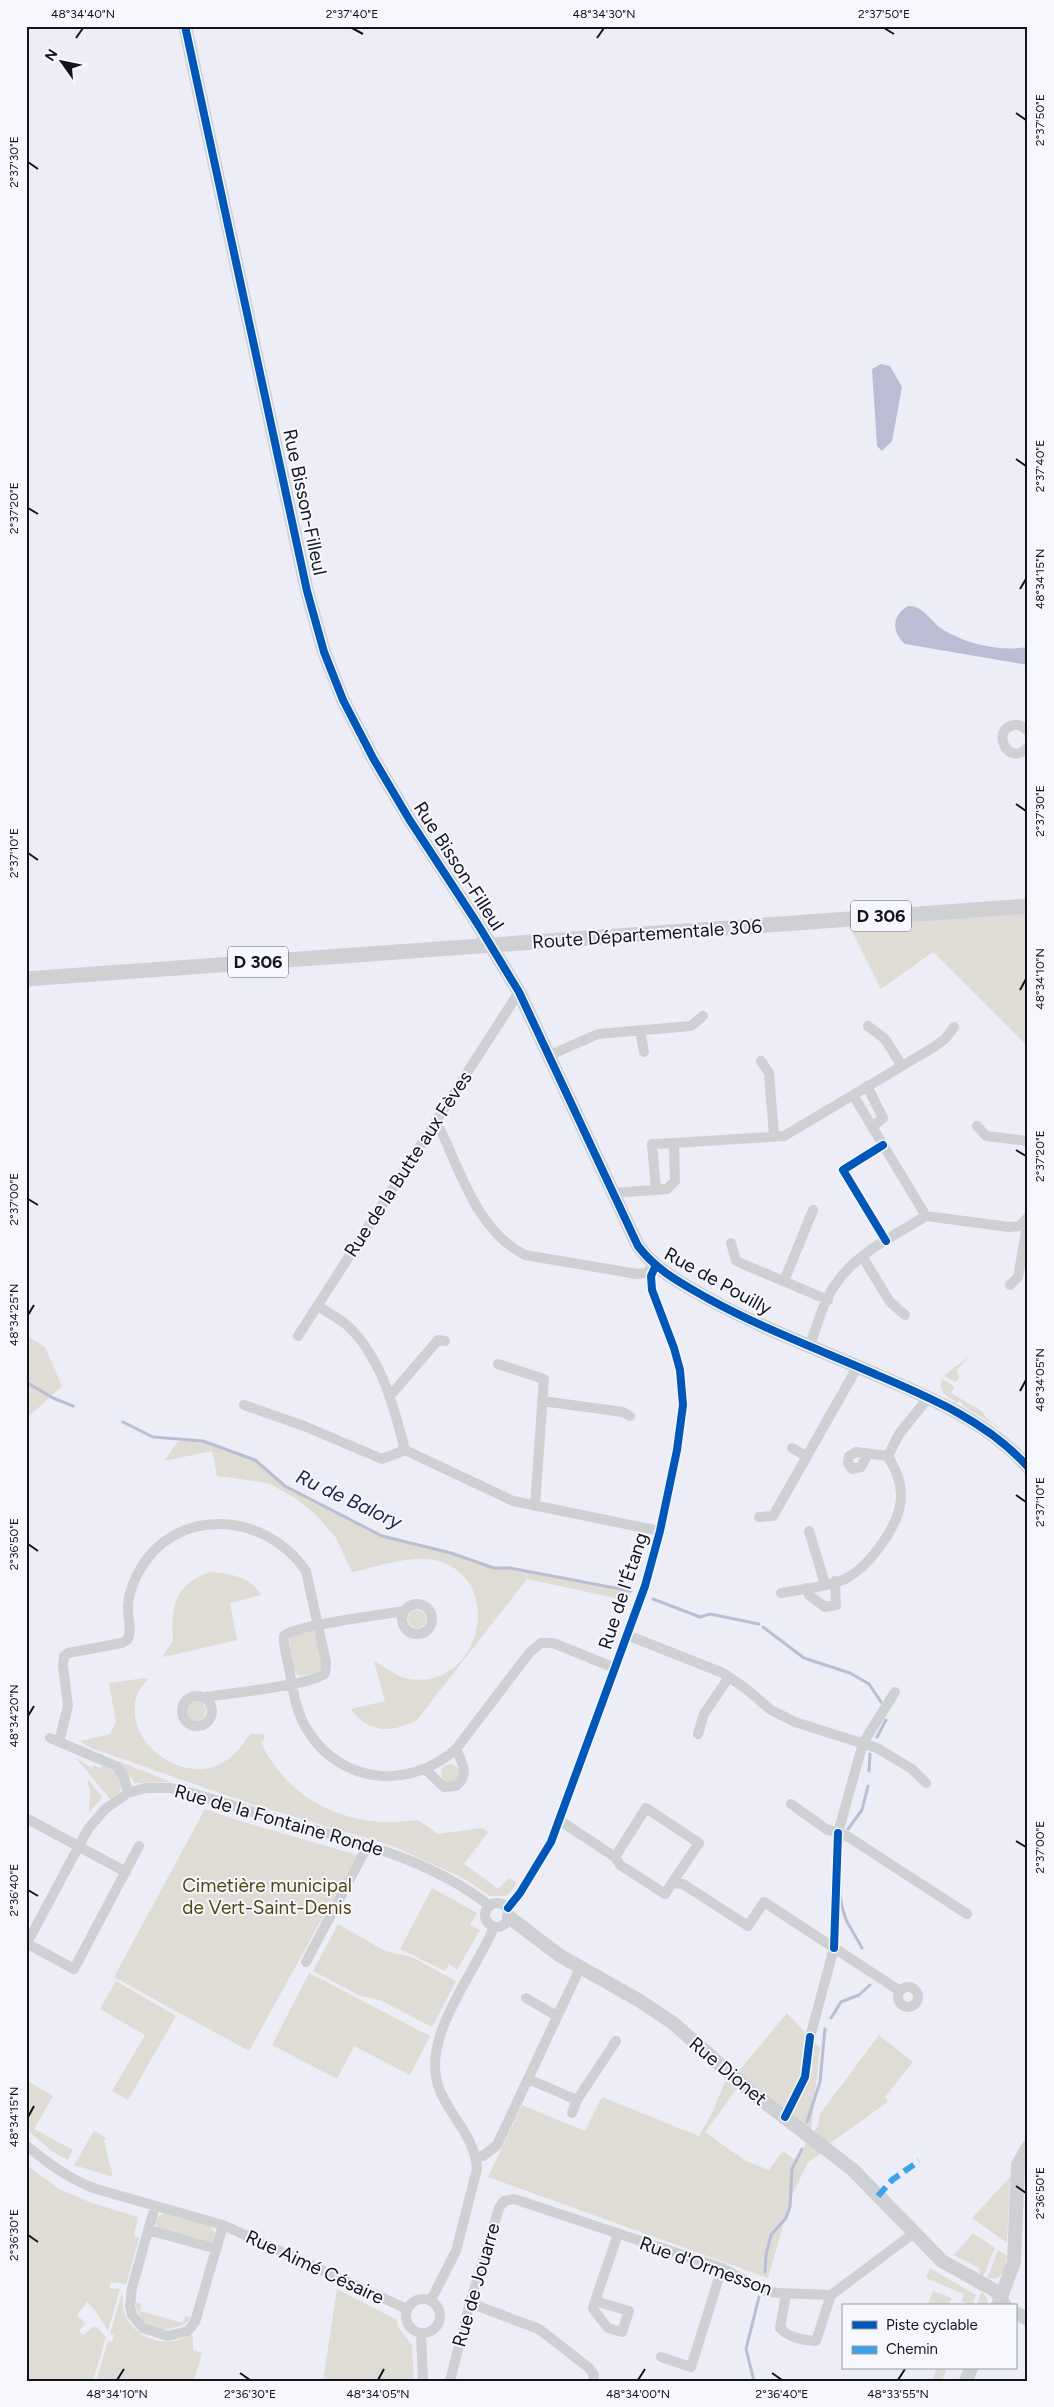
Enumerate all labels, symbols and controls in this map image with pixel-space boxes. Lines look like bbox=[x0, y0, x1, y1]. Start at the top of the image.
text: 48°34'40"N bbox=[51, 7, 115, 21]
text: 2°37'40"E bbox=[326, 7, 378, 21]
text: 48°34'30"N bbox=[573, 7, 635, 21]
text: 2°37'50"E bbox=[858, 7, 910, 21]
north arrow bbox=[38, 38, 88, 88]
text: N bbox=[41, 46, 62, 64]
text: 2°37'50"E bbox=[1033, 94, 1047, 146]
text: 2°37'30"E bbox=[7, 136, 21, 188]
street label: Rue Bisson-Filleul bbox=[278, 427, 332, 577]
text: 2°37'40"E bbox=[1033, 440, 1047, 492]
text: 2°37'20"E bbox=[7, 482, 21, 534]
text: 48°34'15"N bbox=[1033, 549, 1047, 609]
text: 2°37'30"E bbox=[1033, 785, 1047, 837]
street label: Rue Bisson-Filleul bbox=[409, 797, 509, 935]
text: 2°37'10"E bbox=[7, 828, 21, 878]
road number: D 306 bbox=[851, 900, 911, 931]
street label: Route Départementale 306 bbox=[531, 914, 763, 954]
road number: D 306 bbox=[228, 946, 288, 978]
text: 48°34'10"N bbox=[1033, 948, 1047, 1010]
street label: Rue de la Butte aux Fèves bbox=[339, 1067, 477, 1261]
text: 2°37'20"E bbox=[1033, 1130, 1047, 1182]
text: 2°37'00"E bbox=[7, 1173, 21, 1225]
street label: Rue de Pouilly bbox=[660, 1242, 776, 1320]
text: 48°34'25"N bbox=[7, 1284, 21, 1346]
text: 48°34'05"N bbox=[1033, 1348, 1047, 1412]
water label: Ru de Balory bbox=[292, 1464, 407, 1535]
text: 2°37'10"E bbox=[1033, 1477, 1047, 1527]
text: 2°36'50"E bbox=[7, 1518, 21, 1570]
street label: Rue de l'Étang bbox=[593, 1530, 653, 1652]
text: 48°34'20"N bbox=[7, 1684, 21, 1748]
street label: Rue de la Fontaine Ronde bbox=[172, 1779, 386, 1861]
text: 2°37'00"E bbox=[1033, 1821, 1047, 1873]
text: 2°36'40"E bbox=[7, 1864, 21, 1916]
park label: Cimetière municipal de Vert-Saint-Denis bbox=[182, 1874, 352, 1919]
street label: Rue Dionet bbox=[685, 2032, 771, 2110]
text: 48°34'15"N bbox=[7, 2087, 21, 2147]
text: 2°36'50"E bbox=[1033, 2167, 1047, 2219]
text: 2°36'30"E bbox=[7, 2209, 21, 2261]
street label: Rue de Jouarre bbox=[447, 2220, 505, 2350]
street label: Rue Aimé Césaire bbox=[242, 2225, 388, 2309]
street label: Rue d'Ormesson bbox=[637, 2231, 775, 2301]
legend bbox=[842, 2304, 1016, 2370]
text: Piste cyclable bbox=[886, 2316, 978, 2334]
text: Chemin bbox=[886, 2340, 938, 2358]
text: 48°34'10"N bbox=[86, 2387, 148, 2401]
text: 2°36'30"E bbox=[224, 2387, 276, 2401]
text: 48°34'05"N bbox=[346, 2387, 410, 2401]
text: 48°34'00"N bbox=[606, 2387, 670, 2401]
text: 2°36'40"E bbox=[756, 2387, 808, 2401]
text: 48°33'55"N bbox=[867, 2387, 929, 2401]

